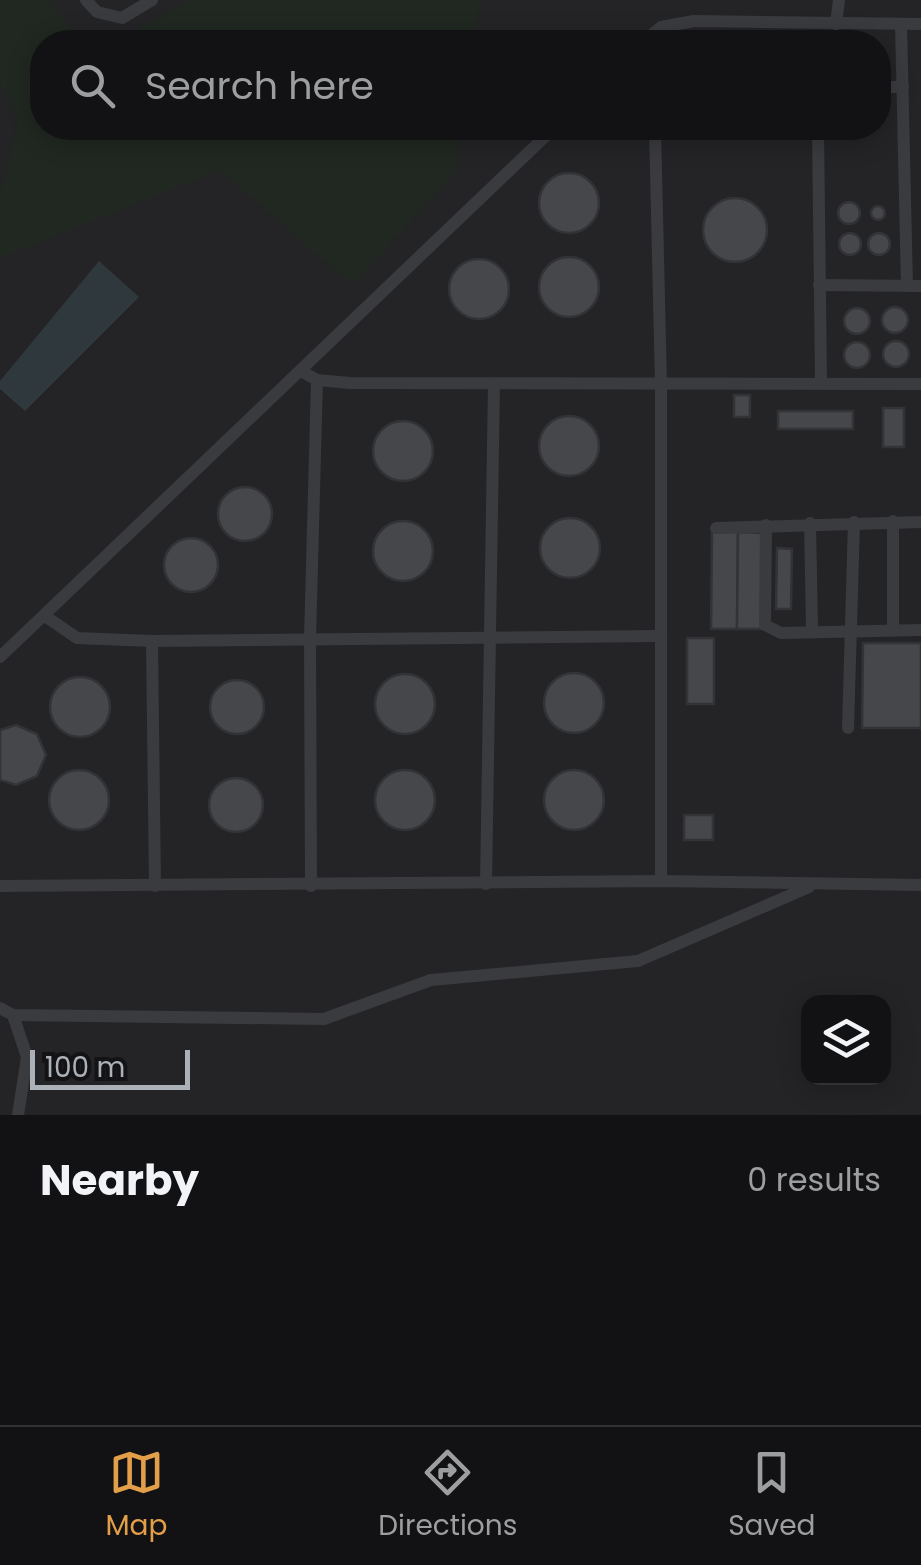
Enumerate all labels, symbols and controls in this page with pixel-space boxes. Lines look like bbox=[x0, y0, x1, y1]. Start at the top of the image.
search box bbox=[30, 30, 891, 140]
icon: search bbox=[65, 58, 120, 113]
text: Search here bbox=[145, 59, 374, 112]
map controls bbox=[801, 995, 891, 1085]
button: layers bbox=[801, 995, 891, 1085]
scale bar bbox=[30, 1045, 190, 1090]
text: 100 m bbox=[45, 1048, 125, 1087]
text: Nearby bbox=[40, 1151, 199, 1210]
text: 0 results bbox=[747, 1157, 881, 1202]
tab: Map bbox=[105, 1445, 167, 1547]
tab: Directions bbox=[378, 1445, 517, 1547]
tab: Saved bbox=[728, 1445, 816, 1547]

